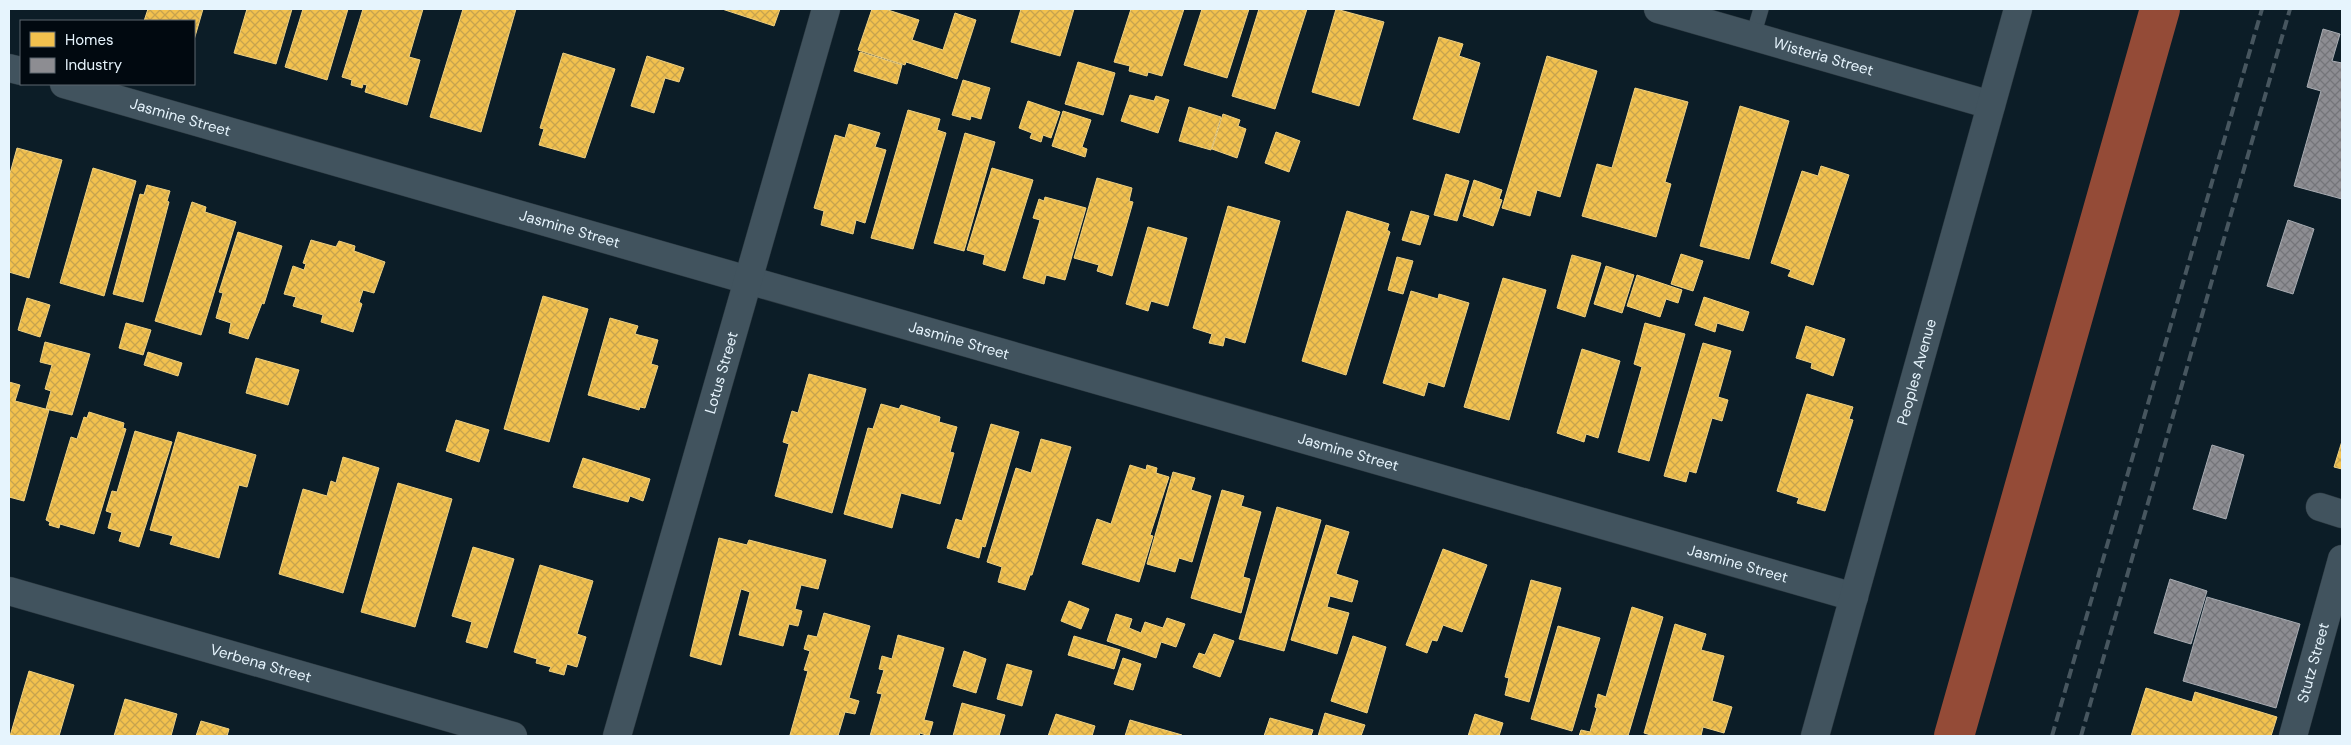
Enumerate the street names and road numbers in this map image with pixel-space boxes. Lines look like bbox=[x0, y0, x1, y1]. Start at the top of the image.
street label: Wisteria Street bbox=[1771, 33, 1876, 81]
street label: Jasmine Street bbox=[128, 93, 233, 141]
street label: Jasmine Street bbox=[517, 205, 622, 253]
street label: Peoples Avenue bbox=[1892, 316, 1941, 427]
street label: Jasmine Street bbox=[906, 317, 1012, 364]
street label: Lotus Street bbox=[700, 329, 743, 416]
street label: Jasmine Street bbox=[1296, 428, 1401, 476]
street label: Jasmine Street bbox=[1685, 540, 1790, 588]
street label: Stutz Street bbox=[2293, 620, 2334, 705]
street label: Verbena Street bbox=[208, 639, 314, 688]

